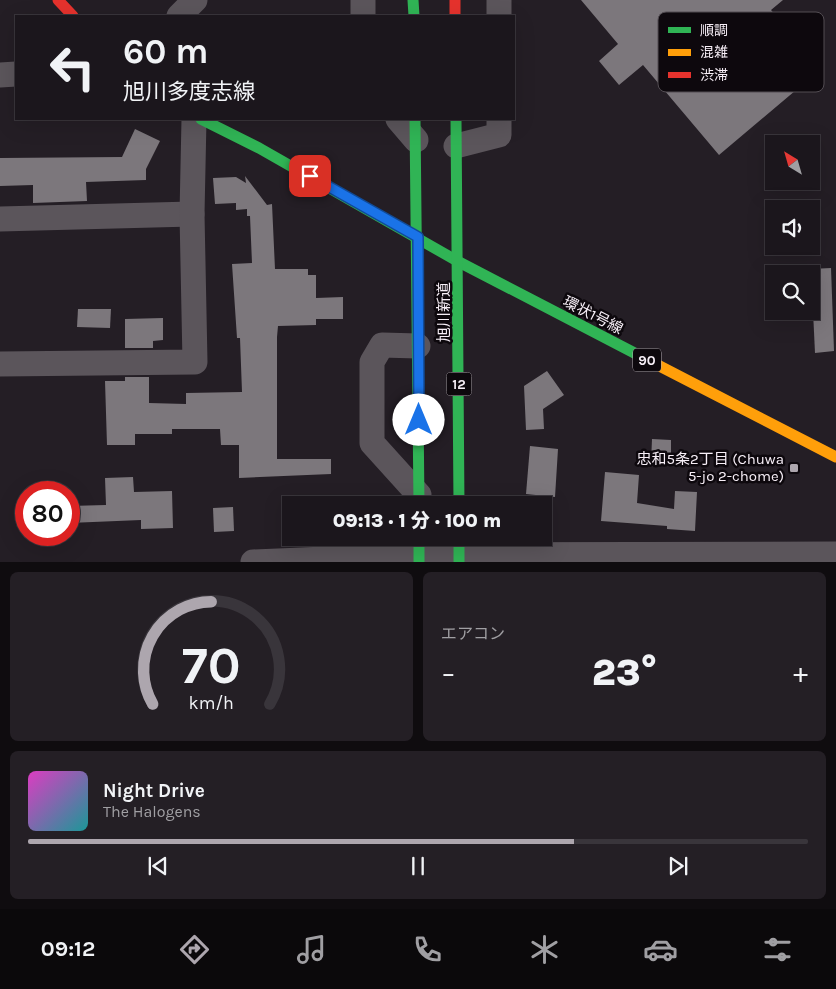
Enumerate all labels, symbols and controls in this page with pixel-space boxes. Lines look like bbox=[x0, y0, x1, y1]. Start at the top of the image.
legend bbox=[658, 12, 824, 92]
text: 順調 bbox=[700, 22, 728, 39]
text: 60 m bbox=[123, 31, 208, 72]
icon: left bbox=[40, 35, 105, 100]
text: 混雑 bbox=[700, 44, 728, 61]
text: 渋滞 bbox=[700, 67, 728, 84]
text: 旭川多度志線 bbox=[123, 79, 255, 105]
north arrow bbox=[765, 135, 820, 190]
map controls bbox=[765, 135, 820, 320]
pin bbox=[289, 155, 331, 197]
icon: arrive bbox=[296, 162, 324, 190]
button: sound bbox=[765, 200, 820, 255]
button: search bbox=[765, 265, 820, 320]
street label: 旭川新道 bbox=[435, 282, 453, 342]
street label: 環状1号線 bbox=[560, 292, 626, 338]
road number: 90 bbox=[633, 348, 661, 372]
road number: 12 bbox=[446, 372, 472, 396]
position arrow bbox=[392, 393, 444, 445]
place label: 忠和5条2丁目 (Chuwa 5-jo 2-chome) bbox=[636, 450, 784, 485]
marker: 忠和5条2丁目 (Chuwa 5-jo 2-chome) bbox=[788, 462, 800, 474]
speed limit sign: 80 bbox=[15, 481, 80, 546]
text: 09:13 · 1 分 · 100 m bbox=[333, 510, 501, 532]
text: エアコン bbox=[441, 624, 505, 643]
text: 70 bbox=[182, 635, 241, 696]
text: 23° bbox=[592, 650, 657, 695]
text: − bbox=[441, 656, 456, 689]
text: + bbox=[793, 656, 808, 689]
text: km/h bbox=[189, 693, 234, 714]
text: Night Drive bbox=[103, 780, 205, 802]
text: The Halogens bbox=[103, 802, 201, 821]
icon: previous bbox=[144, 852, 172, 880]
icon: pause bbox=[404, 852, 432, 880]
icon: next bbox=[664, 852, 692, 880]
icon: directions bbox=[177, 932, 212, 967]
icon: music bbox=[294, 932, 329, 967]
icon: phone bbox=[410, 932, 445, 967]
icon: climate bbox=[527, 932, 562, 967]
icon: car bbox=[643, 932, 678, 967]
icon: filters bbox=[760, 932, 795, 967]
text: 09:12 bbox=[41, 936, 95, 962]

